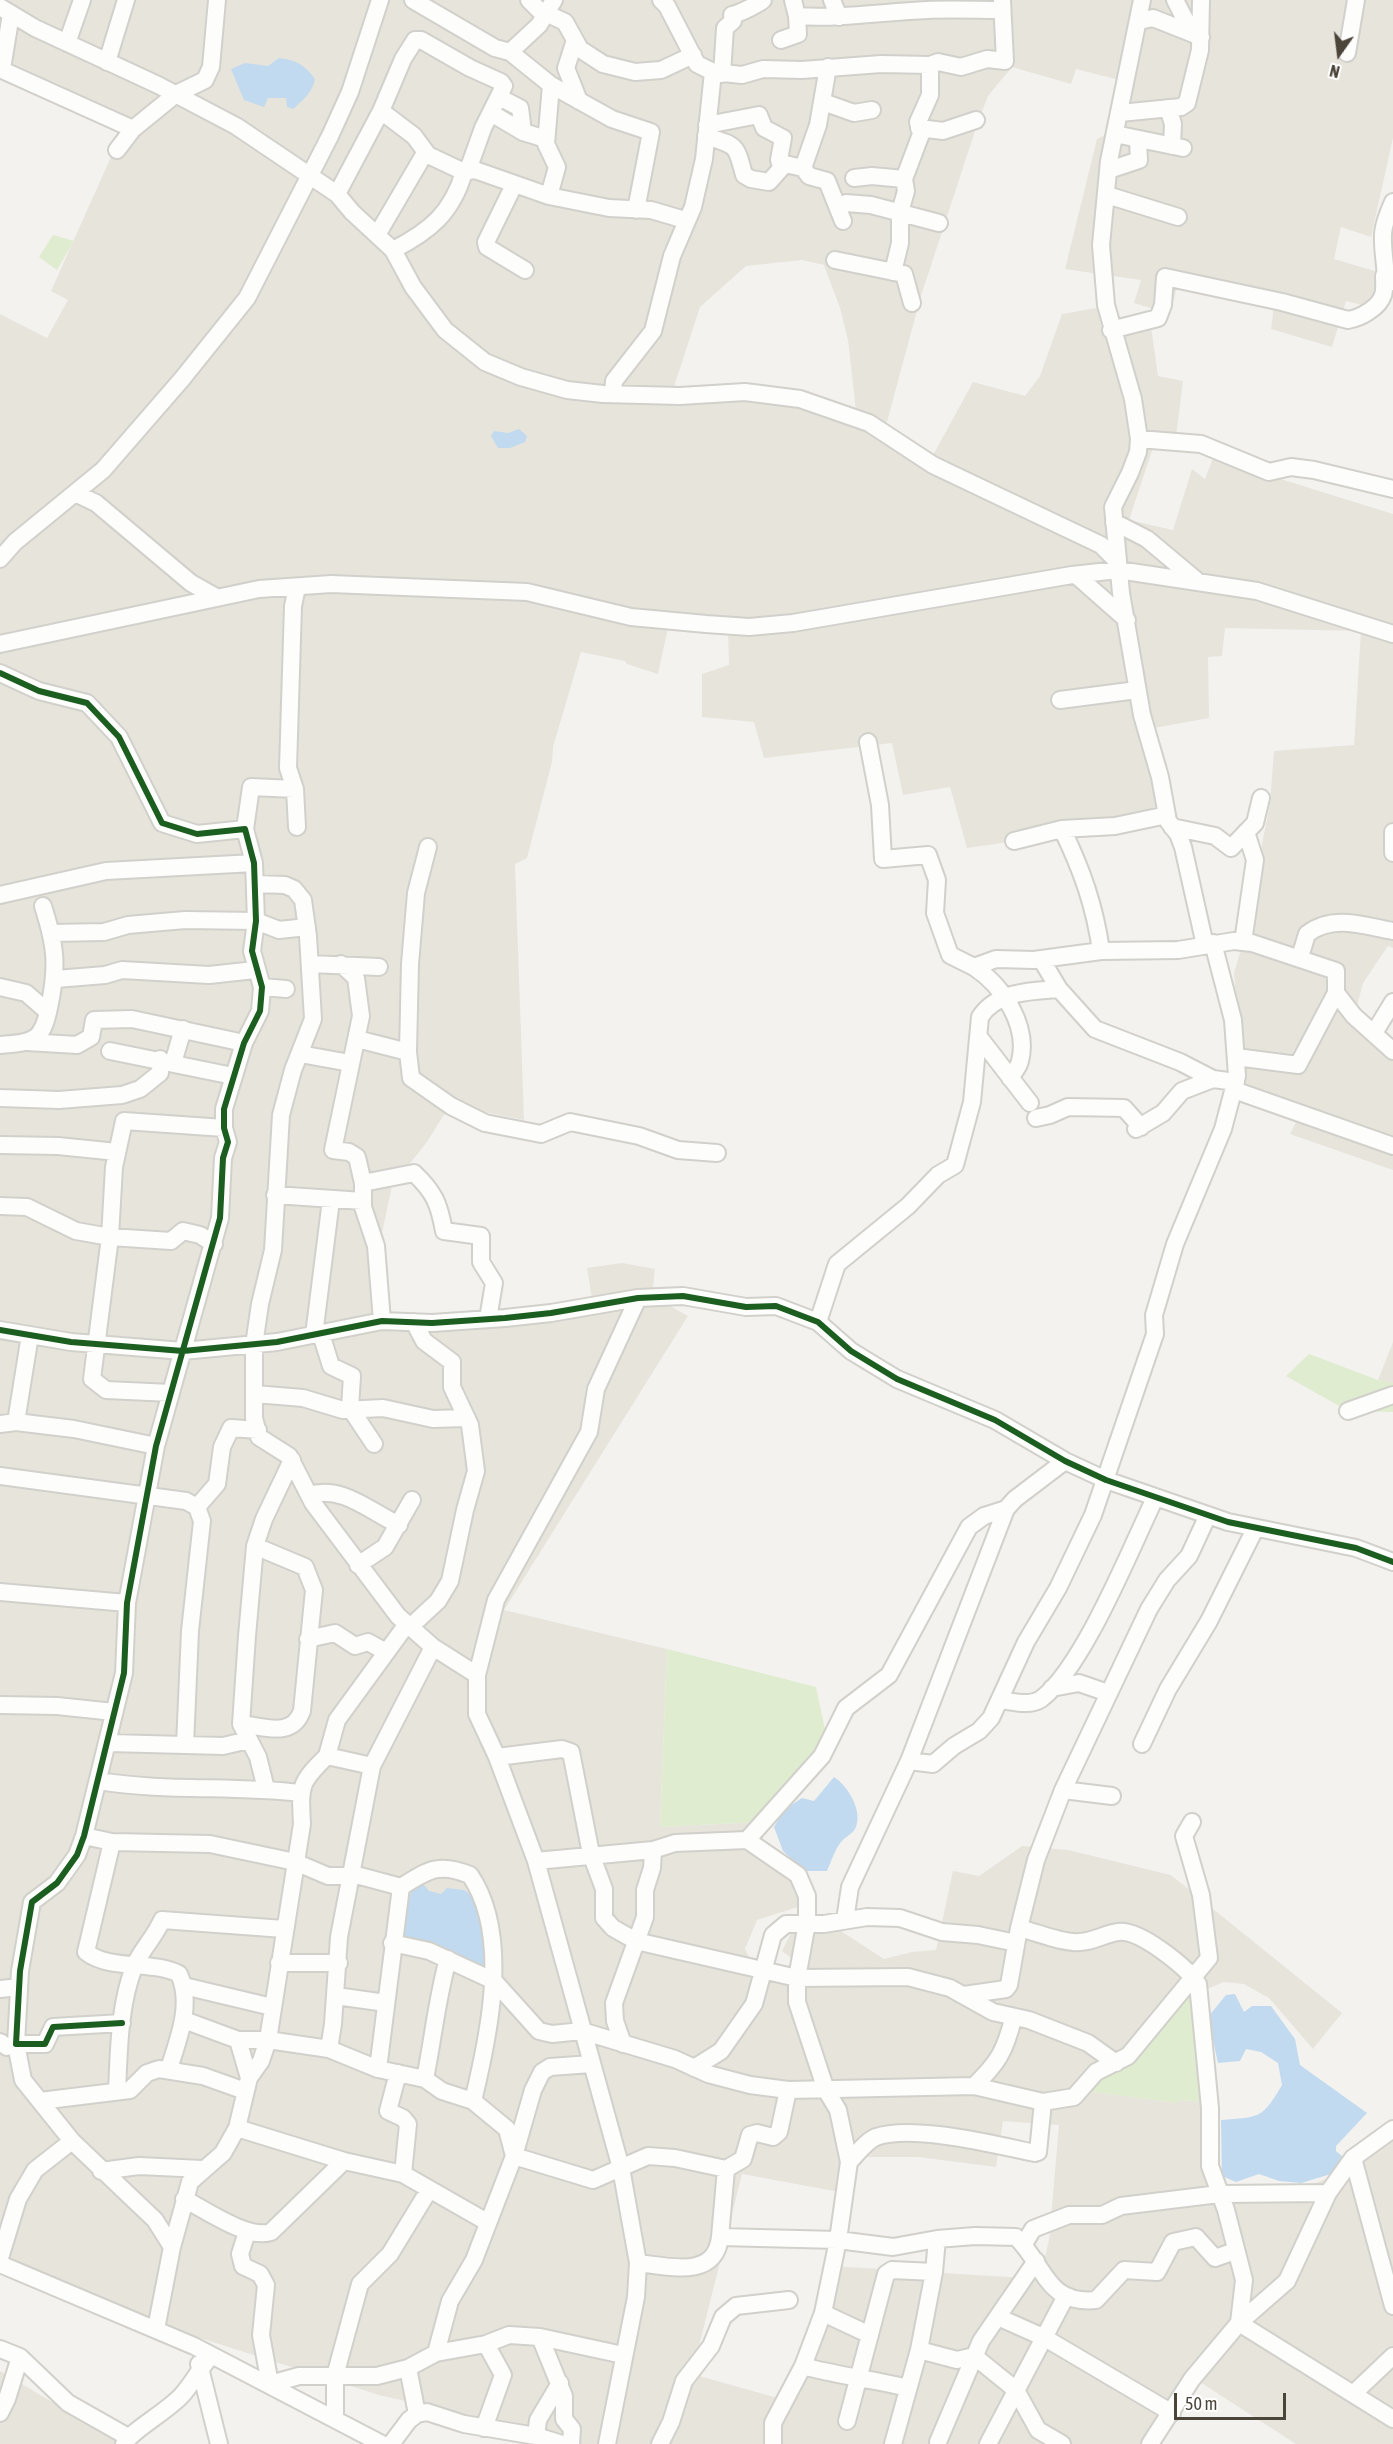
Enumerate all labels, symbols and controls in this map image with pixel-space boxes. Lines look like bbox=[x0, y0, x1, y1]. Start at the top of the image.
north arrow bbox=[1309, 24, 1369, 84]
text: N bbox=[1328, 62, 1341, 81]
scale bar bbox=[1177, 2381, 1290, 2419]
text: 50 m bbox=[1185, 2393, 1217, 2414]

